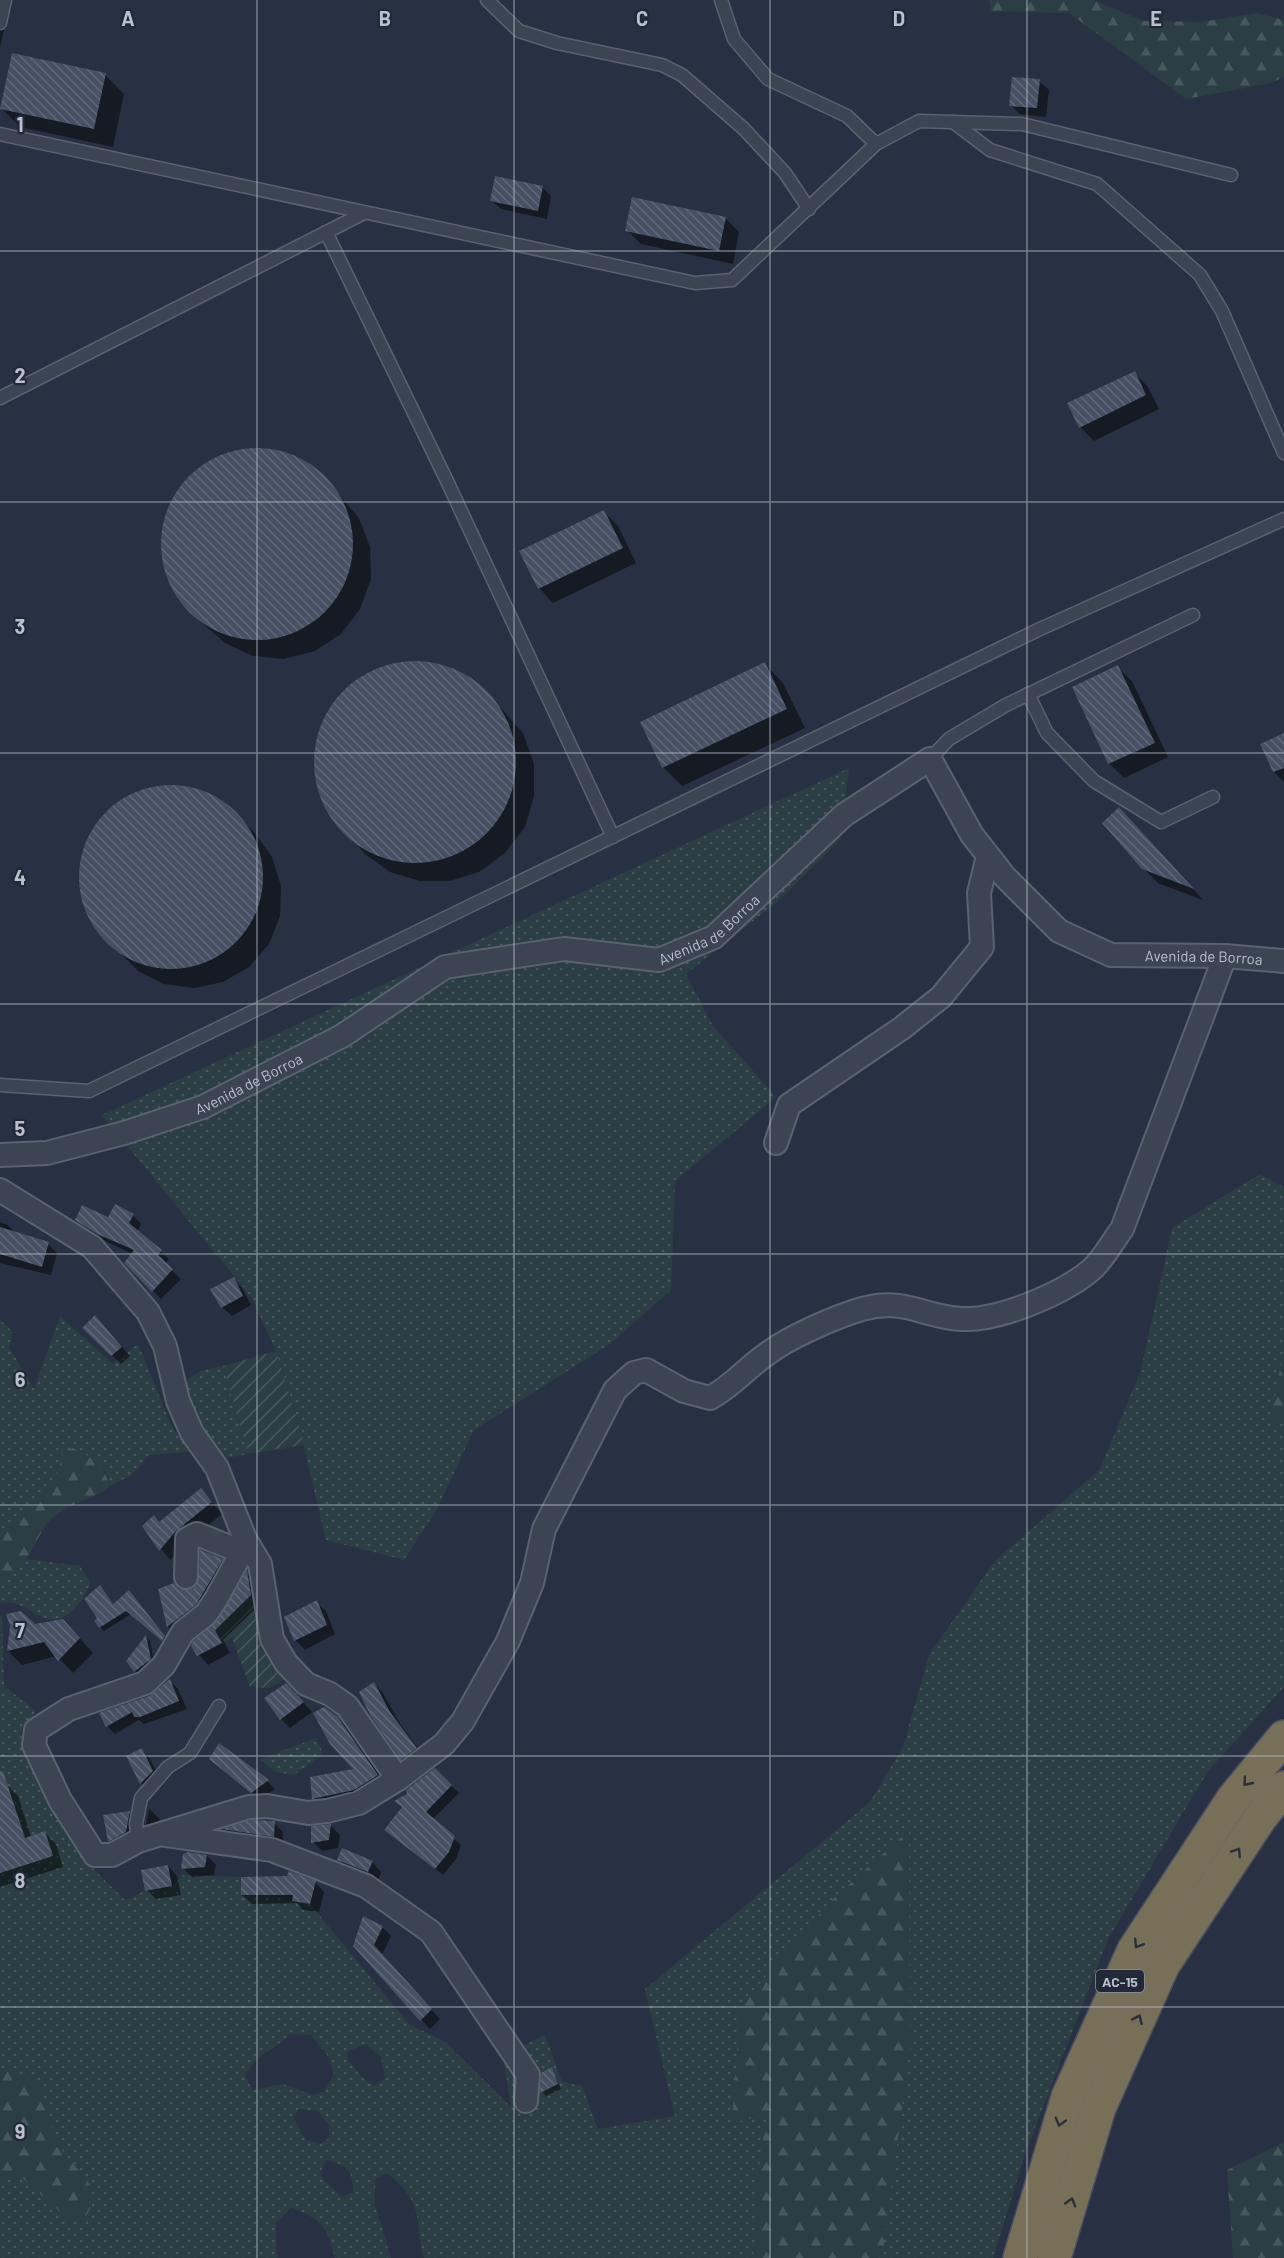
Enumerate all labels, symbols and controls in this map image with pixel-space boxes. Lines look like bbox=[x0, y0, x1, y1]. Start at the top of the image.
text: A bbox=[121, 6, 135, 30]
text: B bbox=[379, 6, 391, 30]
text: C bbox=[636, 6, 648, 30]
text: D bbox=[893, 6, 905, 30]
text: E bbox=[1150, 6, 1162, 30]
text: 1 bbox=[16, 112, 24, 136]
text: 2 bbox=[14, 363, 26, 387]
text: 3 bbox=[15, 614, 25, 638]
text: 4 bbox=[14, 865, 26, 889]
street label: Avenida de Borroa bbox=[656, 890, 763, 968]
street label: Avenida de Borroa bbox=[1145, 946, 1263, 968]
street label: Avenida de Borroa bbox=[193, 1049, 305, 1118]
text: 5 bbox=[15, 1116, 26, 1140]
text: 6 bbox=[15, 1367, 26, 1391]
text: 7 bbox=[15, 1618, 25, 1642]
one-way arrow bbox=[1243, 1775, 1254, 1786]
one-way arrow bbox=[1230, 1848, 1242, 1858]
text: 8 bbox=[15, 1868, 26, 1892]
one-way arrow bbox=[1134, 1938, 1146, 1948]
road number: AC-15 bbox=[1096, 1970, 1144, 1992]
one-way arrow bbox=[1131, 2015, 1143, 2026]
one-way arrow bbox=[1055, 2116, 1067, 2127]
text: 9 bbox=[15, 2119, 25, 2143]
one-way arrow bbox=[1064, 2197, 1076, 2208]

